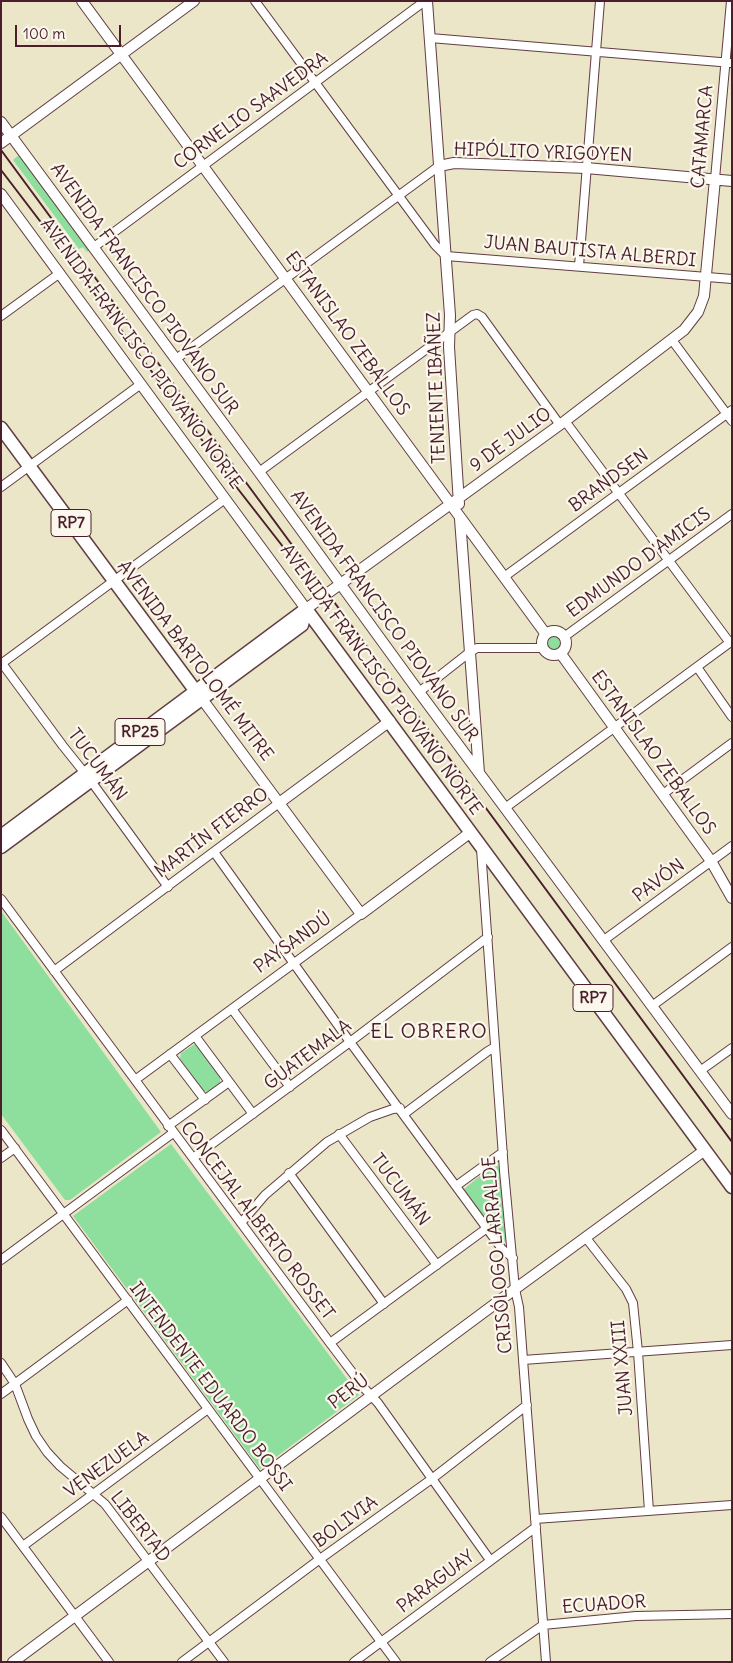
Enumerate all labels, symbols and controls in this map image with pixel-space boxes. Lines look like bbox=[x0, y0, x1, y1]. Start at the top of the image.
scale bar bbox=[18, 15, 124, 47]
text: 100 m bbox=[23, 24, 65, 43]
street label: CORNELIO SAAVEDRA bbox=[170, 48, 332, 174]
street label: CATAMARCA bbox=[688, 84, 718, 190]
street label: HIPÓLITO YRIGOYEN bbox=[453, 139, 633, 167]
street label: AVENIDA FRANCISCO PIOVANO SUR bbox=[45, 159, 243, 419]
street label: AVENIDA FRANCISCO PIOVANO NORTE bbox=[36, 214, 246, 494]
street label: JUAN BAUTISTA ALBERDI bbox=[483, 232, 697, 272]
street label: ESTANISLAO ZEBALLOS bbox=[280, 248, 414, 420]
street label: TENIENTE IBAÑEZ bbox=[424, 312, 450, 464]
street label: 9 DE JULIO bbox=[466, 403, 556, 477]
street label: BRANDSEN bbox=[565, 445, 653, 517]
street label: AVENIDA FRANCISCO PIOVANO SUR bbox=[285, 486, 483, 746]
street label: EDMUNDO D'AMICIS bbox=[563, 504, 715, 622]
road number: RP7 bbox=[51, 509, 91, 536]
street label: AVENIDA FRANCISCO PIOVANO NORTE bbox=[276, 540, 486, 820]
street label: AVENIDA BARTOLOMÉ MITRE bbox=[113, 557, 277, 765]
street label: ESTANISLAO ZEBALLOS bbox=[586, 667, 720, 839]
road number: RP25 bbox=[115, 719, 165, 746]
street label: TUCUMÁN bbox=[63, 725, 131, 805]
street label: MARTÍN FIERRO bbox=[151, 783, 273, 883]
street label: PAVÓN bbox=[629, 855, 689, 907]
street label: PAYSANDÚ bbox=[250, 908, 336, 978]
road number: RP7 bbox=[573, 984, 613, 1011]
street label: GUATEMALA bbox=[260, 1015, 356, 1095]
district label: EL OBRERO bbox=[369, 1020, 489, 1044]
street label: CONCEJAL ALBERTO ROSSET bbox=[175, 1118, 339, 1324]
street label: TUCUMÁN bbox=[366, 1150, 434, 1230]
street label: CRISÓLOGO LARRALDE bbox=[479, 1155, 517, 1355]
street label: INTENDENTE EDUARDO BOSSI bbox=[124, 1278, 296, 1496]
street label: JUAN XXIII bbox=[608, 1319, 638, 1417]
street label: PERÚ bbox=[324, 1370, 374, 1414]
street label: VENEZUELA bbox=[60, 1427, 154, 1503]
street label: LIBERTAD bbox=[106, 1487, 174, 1567]
street label: BOLIVIA bbox=[310, 1492, 382, 1552]
street label: PARAGUAY bbox=[393, 1546, 479, 1618]
street label: ECUADOR bbox=[561, 1591, 647, 1619]

